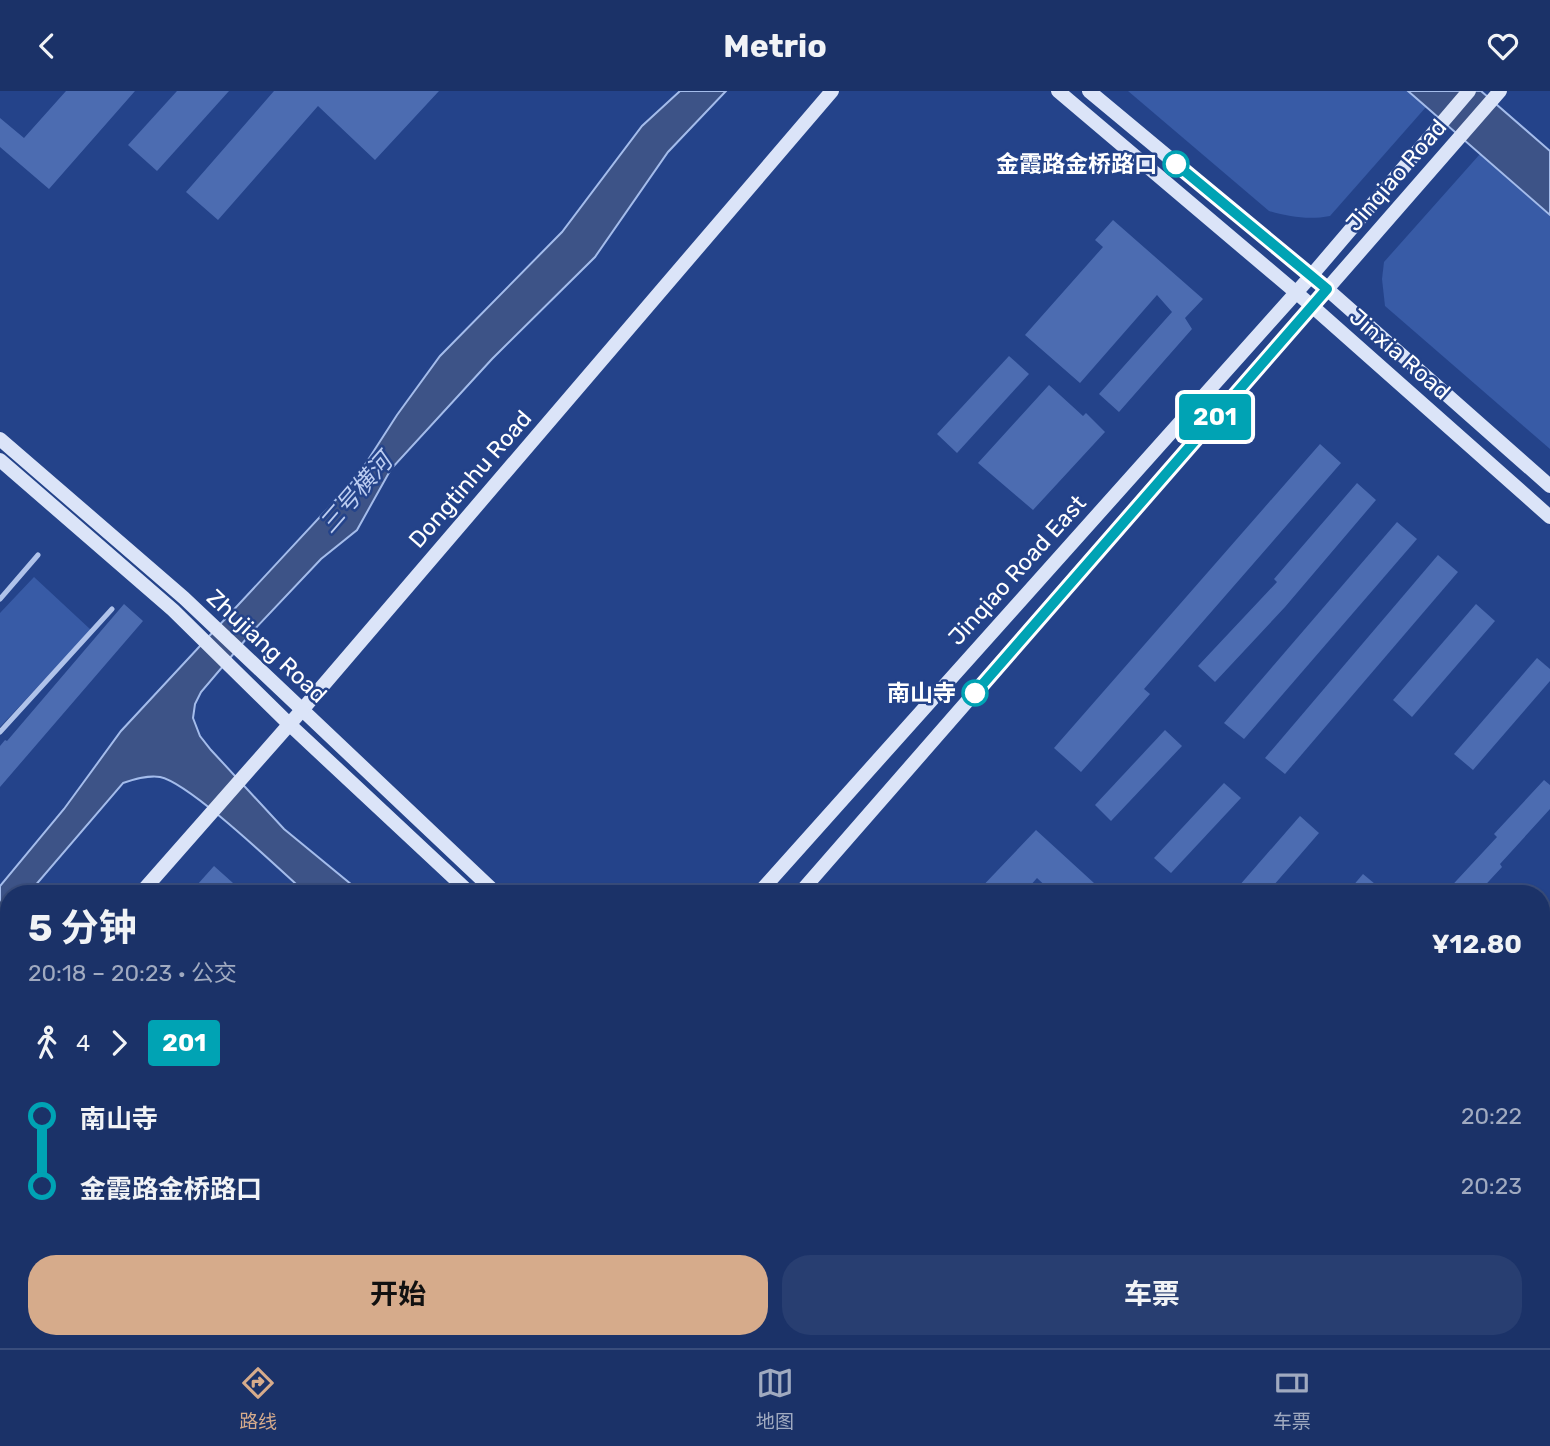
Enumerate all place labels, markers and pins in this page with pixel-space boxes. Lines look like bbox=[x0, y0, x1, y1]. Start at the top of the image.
place label: 金霞路金桥路口 bbox=[996, 150, 1157, 178]
marker: 金霞路金桥路口 bbox=[1163, 151, 1189, 177]
place label: 南山寺 bbox=[887, 679, 956, 707]
marker: 南山寺 bbox=[962, 680, 988, 706]

